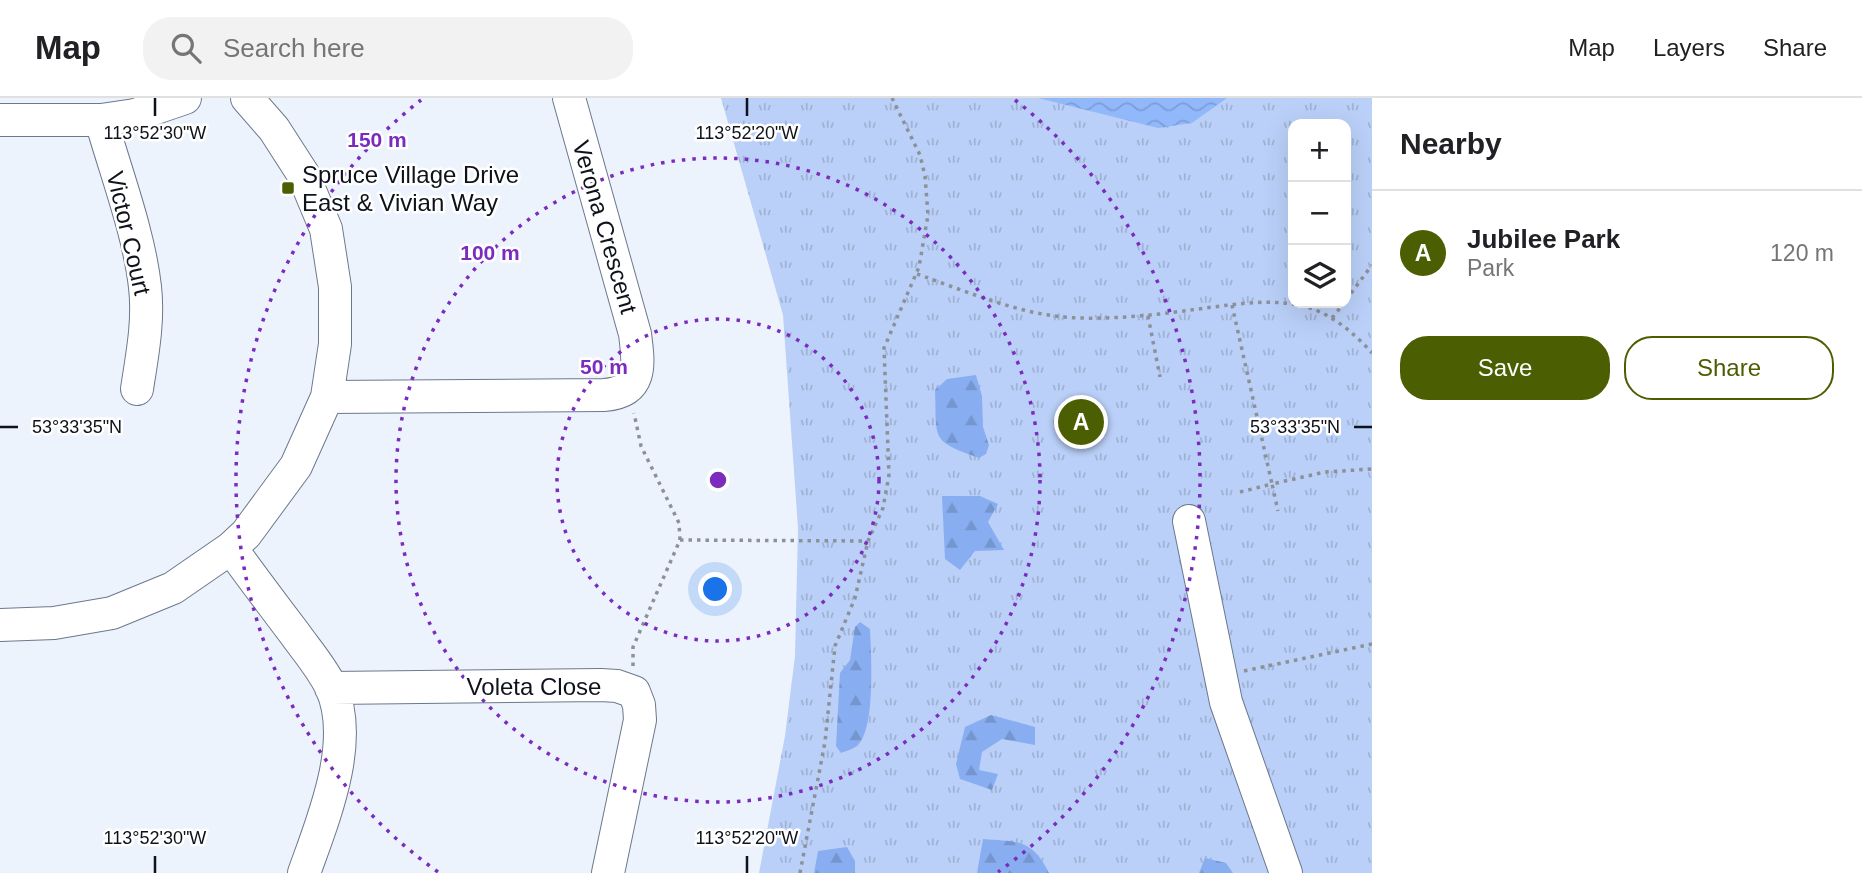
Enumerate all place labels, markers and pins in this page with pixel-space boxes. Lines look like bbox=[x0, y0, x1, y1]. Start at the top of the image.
place label: Spruce Village Drive East & Vivian Way bbox=[302, 161, 519, 216]
marker: Spruce Village Drive East & Vivian Way bbox=[280, 180, 296, 196]
pin: A bbox=[1058, 396, 1104, 448]
centre of rings bbox=[706, 468, 730, 492]

